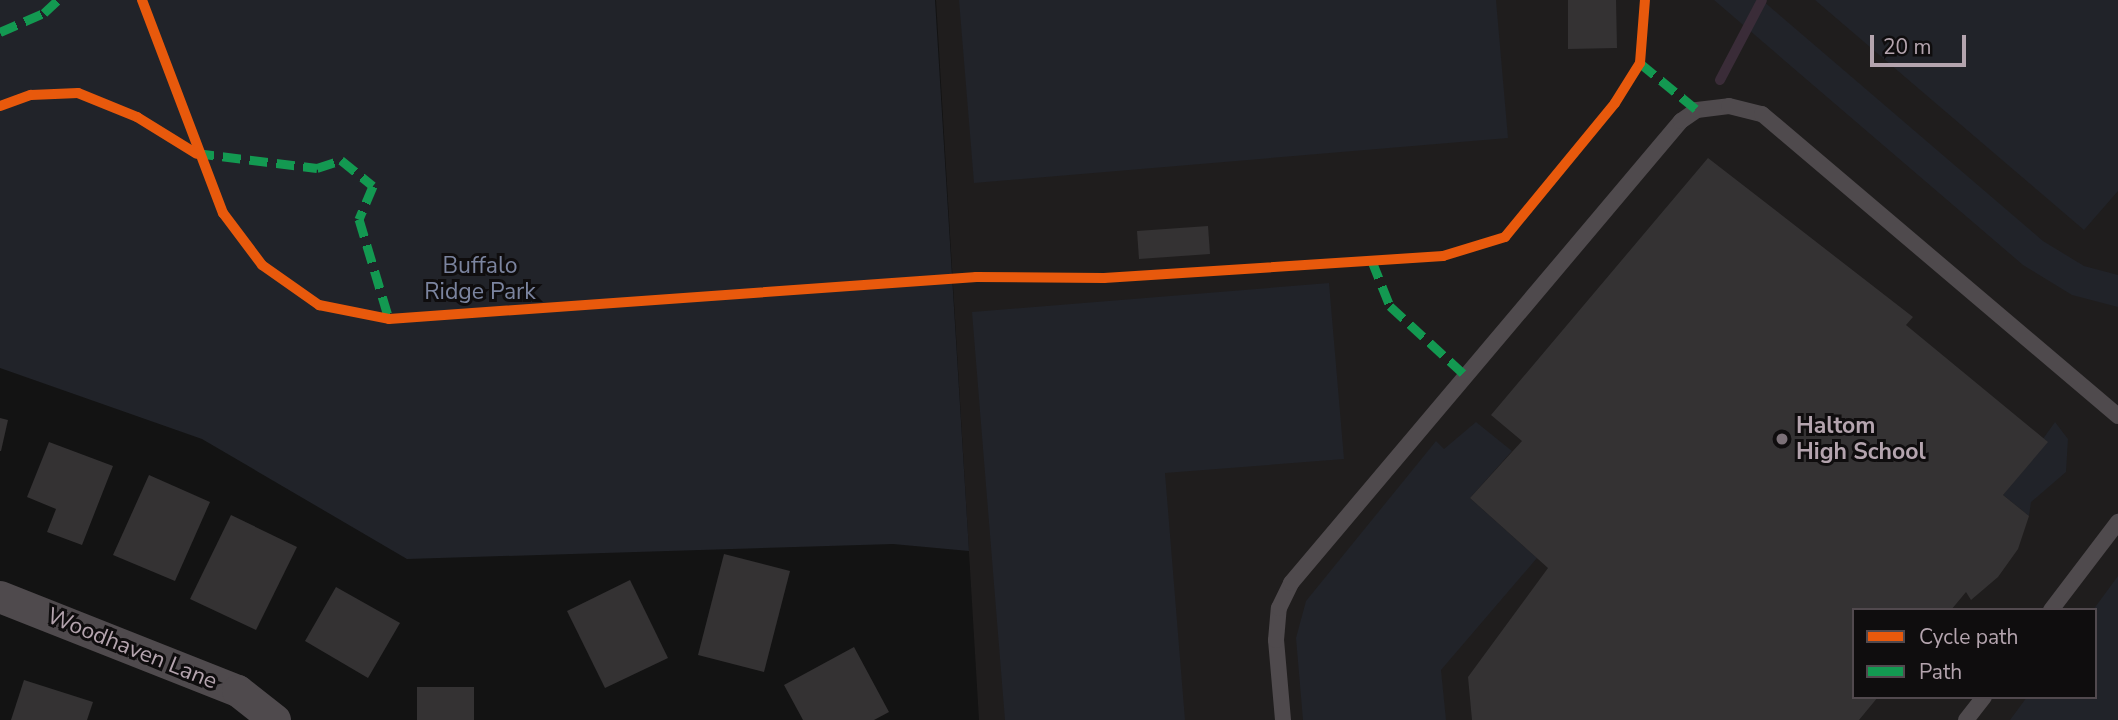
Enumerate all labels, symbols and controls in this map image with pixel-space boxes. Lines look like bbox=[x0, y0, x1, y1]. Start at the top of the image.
scale bar bbox=[1873, 21, 1969, 65]
text: 20 m bbox=[1883, 33, 1932, 61]
park label: Buffalo Ridge Park bbox=[424, 252, 536, 306]
place label: Haltom High School bbox=[1796, 412, 1926, 466]
marker: Haltom High School bbox=[1774, 431, 1790, 447]
street label: Woodhaven Lane bbox=[43, 602, 221, 696]
legend bbox=[1852, 608, 2097, 699]
text: Cycle path bbox=[1919, 623, 2018, 651]
text: Path bbox=[1919, 658, 1962, 686]

